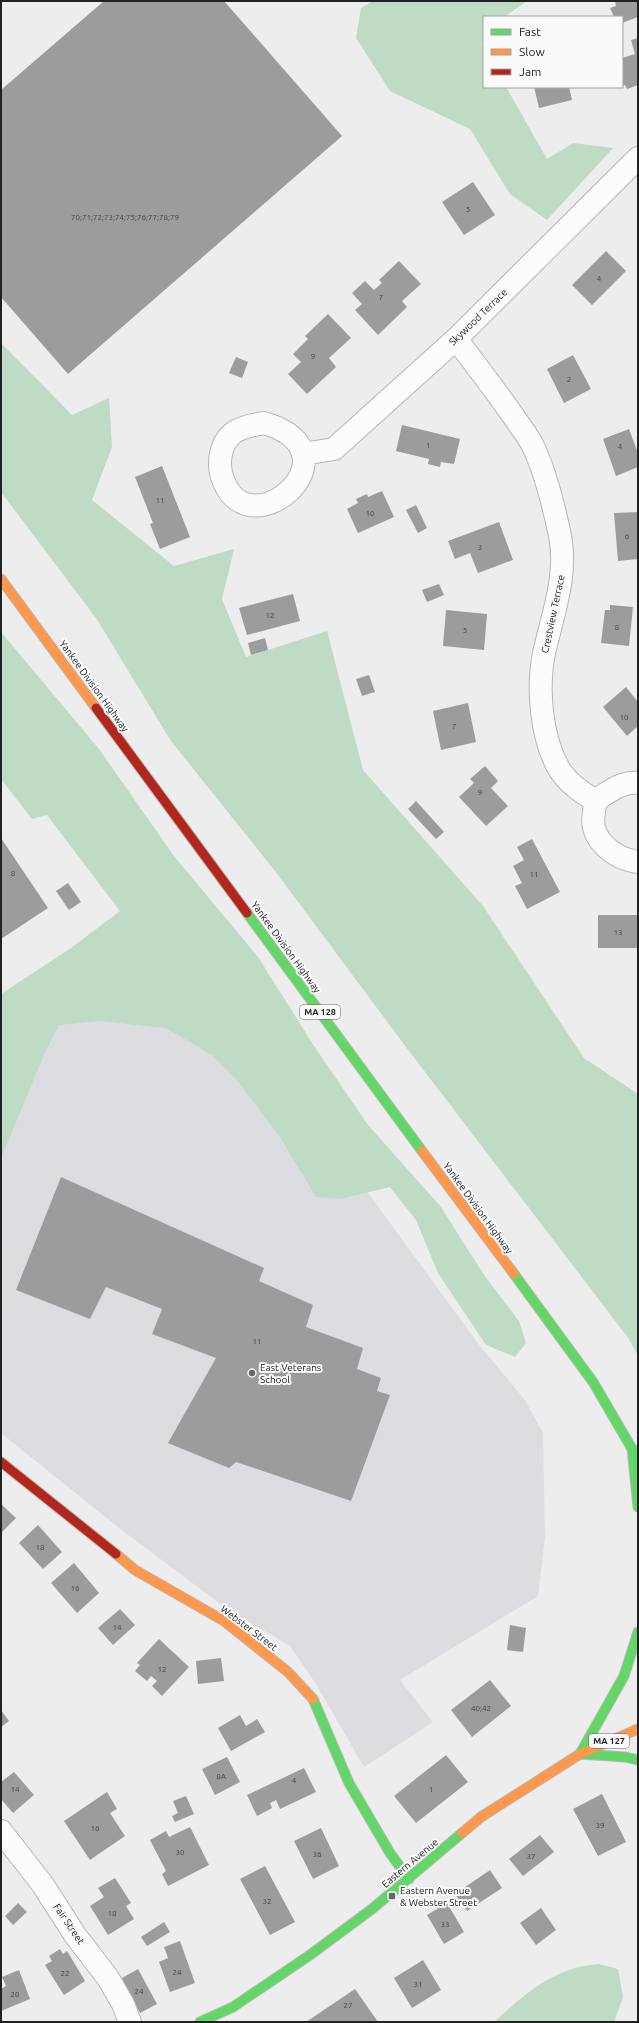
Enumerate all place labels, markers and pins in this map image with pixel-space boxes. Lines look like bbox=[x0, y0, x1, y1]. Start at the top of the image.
place label: East Veterans School bbox=[260, 1362, 321, 1385]
marker: East Veterans School bbox=[247, 1368, 257, 1378]
place label: Eastern Avenue & Webster Street bbox=[400, 1885, 477, 1908]
marker: Eastern Avenue & Webster Street bbox=[387, 1891, 397, 1901]

